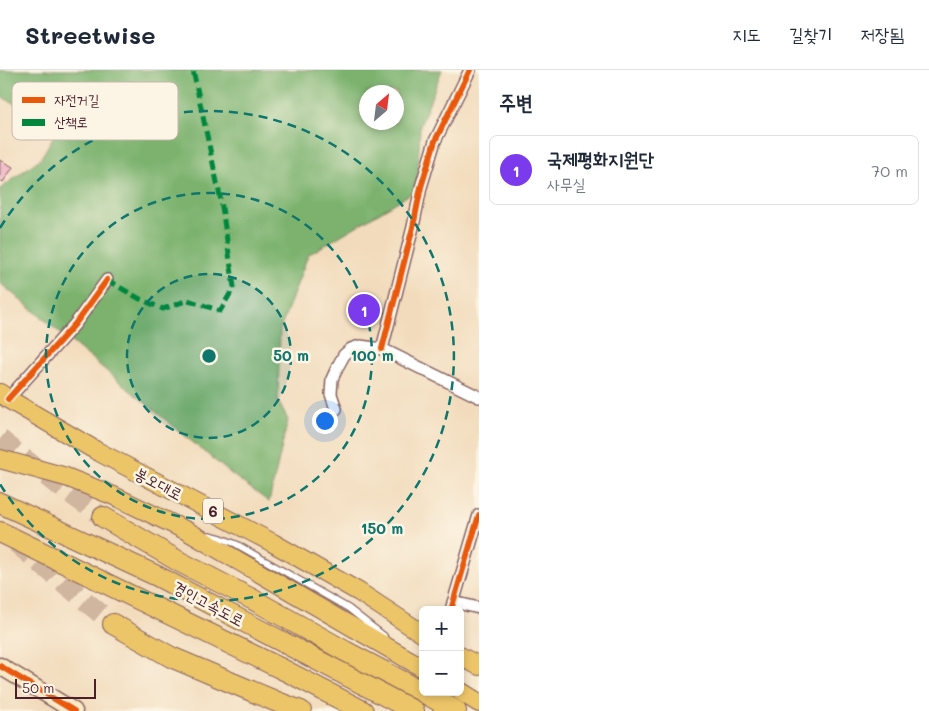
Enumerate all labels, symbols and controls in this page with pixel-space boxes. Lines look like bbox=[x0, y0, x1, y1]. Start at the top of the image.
text: Streetwise bbox=[25, 19, 155, 50]
text: 지도 bbox=[732, 22, 761, 46]
text: 길찾기 bbox=[789, 22, 833, 46]
text: 저장됨 bbox=[861, 22, 904, 46]
legend bbox=[12, 82, 178, 140]
north arrow bbox=[359, 85, 404, 130]
text: 주변 bbox=[499, 88, 533, 115]
text: 자전거길 bbox=[54, 90, 100, 109]
text: 산책로 bbox=[54, 112, 88, 131]
text: 국제평화지원단 bbox=[547, 146, 654, 171]
text: 1 bbox=[512, 160, 520, 181]
text: 70 m bbox=[871, 160, 908, 181]
text: 사무실 bbox=[547, 173, 586, 194]
pin: 1 bbox=[348, 291, 380, 329]
text: 50 m bbox=[273, 345, 309, 365]
text: 100 m bbox=[350, 345, 394, 365]
centre of rings bbox=[200, 347, 218, 365]
your location bbox=[312, 408, 338, 434]
street label: 봉오대로 bbox=[131, 462, 187, 504]
road number: 6 bbox=[203, 498, 223, 524]
text: 150 m bbox=[361, 518, 403, 538]
street label: 경인고속도로 bbox=[170, 576, 248, 630]
map controls bbox=[419, 606, 464, 696]
button: + bbox=[419, 606, 464, 651]
button: − bbox=[419, 651, 464, 696]
scale bar bbox=[15, 676, 96, 699]
text: 50 m bbox=[22, 678, 54, 697]

